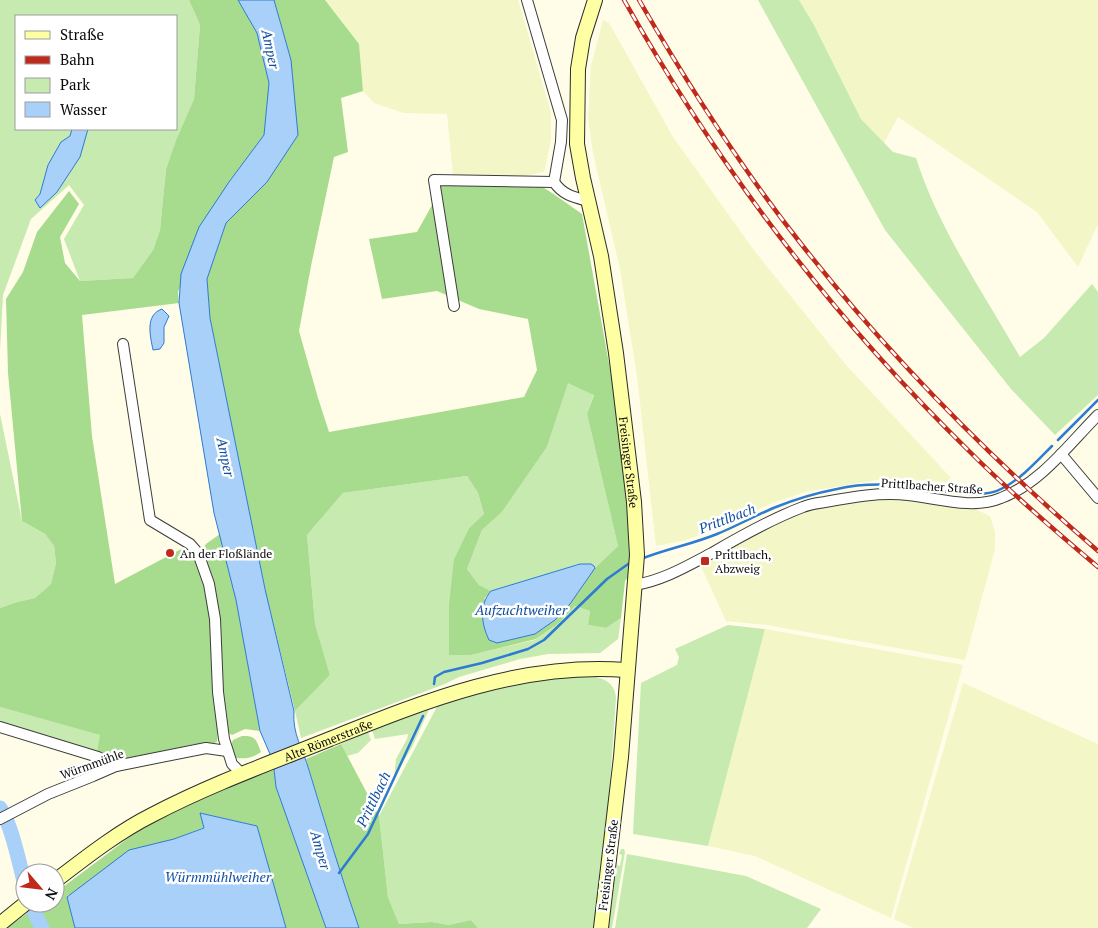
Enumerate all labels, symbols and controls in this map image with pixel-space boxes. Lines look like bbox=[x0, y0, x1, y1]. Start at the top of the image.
legend bbox=[15, 15, 178, 130]
text: Straße bbox=[60, 24, 104, 44]
water label: Amper bbox=[257, 27, 285, 71]
text: Bahn bbox=[60, 49, 95, 69]
text: Park bbox=[60, 74, 90, 94]
text: Wasser bbox=[60, 99, 107, 119]
street label: Freisinger Straße bbox=[616, 416, 642, 508]
water label: Amper bbox=[212, 435, 240, 479]
street label: Prittlbacher Straße bbox=[881, 475, 983, 497]
water label: Prittlbach bbox=[695, 499, 758, 538]
place label: An der Floßlände bbox=[180, 546, 272, 561]
marker: An der Floßlände bbox=[164, 547, 176, 559]
place label: Prittlbach, Abzweig bbox=[715, 547, 772, 576]
marker: Prittlbach, Abzweig bbox=[699, 555, 711, 567]
water label: Aufzuchtweiher bbox=[474, 600, 568, 619]
street label: Alte Römerstraße bbox=[281, 715, 375, 764]
street label: Würmmühle bbox=[58, 746, 126, 782]
water label: Prittlbach bbox=[351, 768, 395, 831]
street label: Freisinger Straße bbox=[595, 819, 621, 911]
water label: Amper bbox=[306, 827, 336, 872]
north arrow bbox=[15, 863, 65, 913]
water label: Würmmühlweiher bbox=[165, 867, 272, 886]
text: N bbox=[41, 885, 63, 904]

